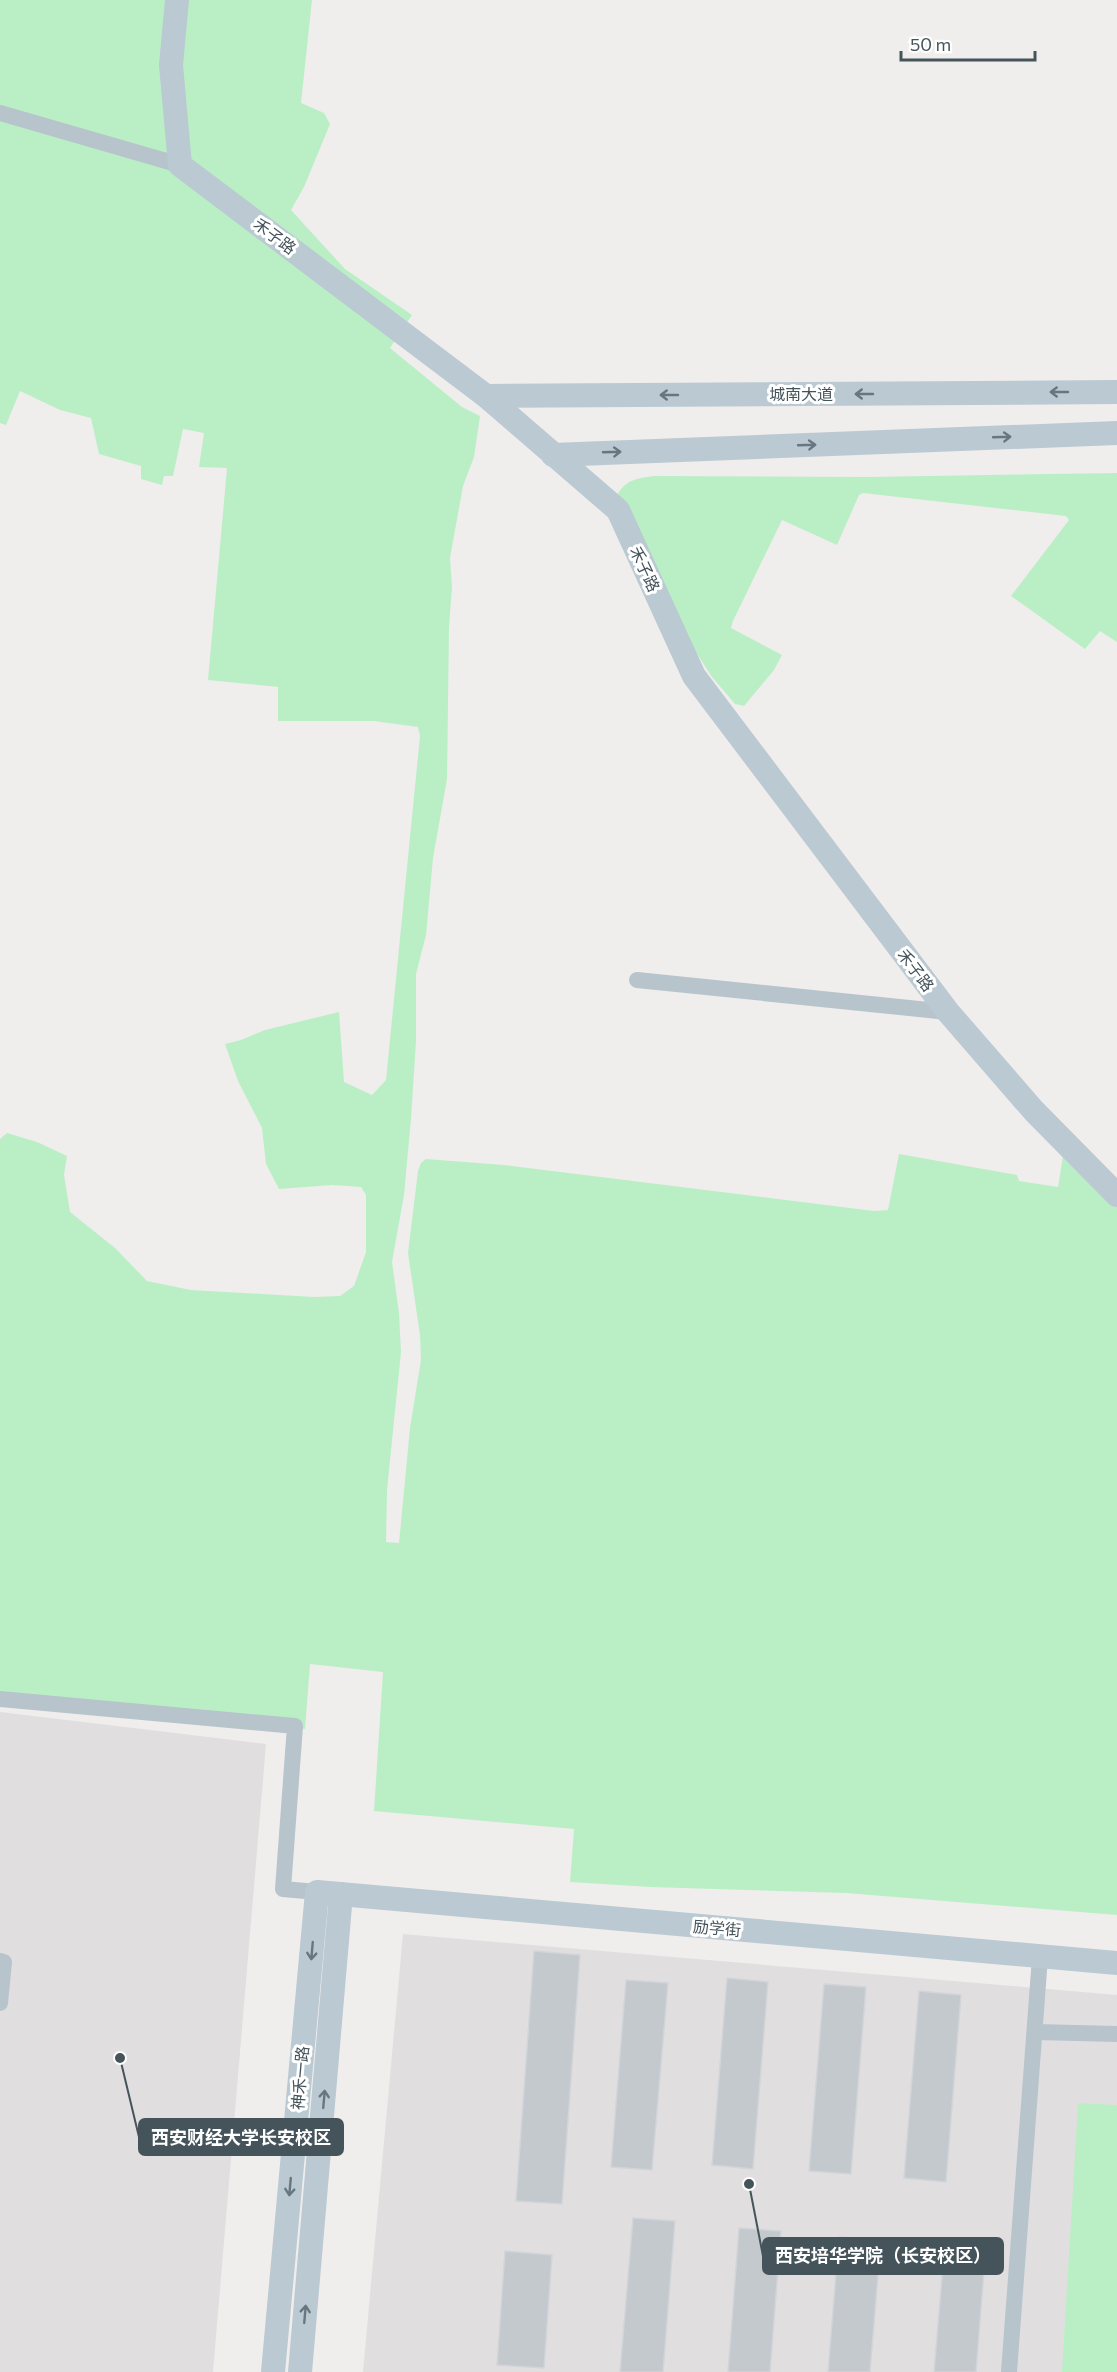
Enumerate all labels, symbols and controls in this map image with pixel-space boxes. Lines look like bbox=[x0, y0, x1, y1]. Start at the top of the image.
scale bar bbox=[901, 24, 1034, 62]
text: 50 m bbox=[910, 33, 951, 55]
street label: 禾子路 bbox=[250, 214, 300, 258]
street label: 城南大道 bbox=[769, 384, 833, 403]
one-way arrow bbox=[1049, 386, 1069, 398]
one-way arrow bbox=[854, 388, 874, 400]
one-way arrow bbox=[659, 389, 679, 401]
one-way arrow bbox=[991, 432, 1011, 443]
one-way arrow bbox=[796, 439, 816, 450]
one-way arrow bbox=[601, 447, 621, 458]
street label: 禾子路 bbox=[627, 543, 664, 595]
street label: 禾子路 bbox=[894, 945, 938, 995]
street label: 励学街 bbox=[692, 1916, 742, 1939]
one-way arrow bbox=[306, 1940, 317, 1960]
street label: 神禾一路 bbox=[287, 2045, 312, 2111]
one-way arrow bbox=[319, 2089, 330, 2109]
callout: 西安财经大学长安校区 bbox=[139, 2119, 343, 2155]
text: 西安财经大学长安校区 bbox=[151, 2126, 331, 2148]
one-way arrow bbox=[284, 2176, 295, 2196]
callout: 西安培华学院（长安校区） bbox=[763, 2238, 1003, 2274]
text: 西安培华学院（长安校区） bbox=[775, 2244, 991, 2266]
one-way arrow bbox=[300, 2304, 311, 2324]

